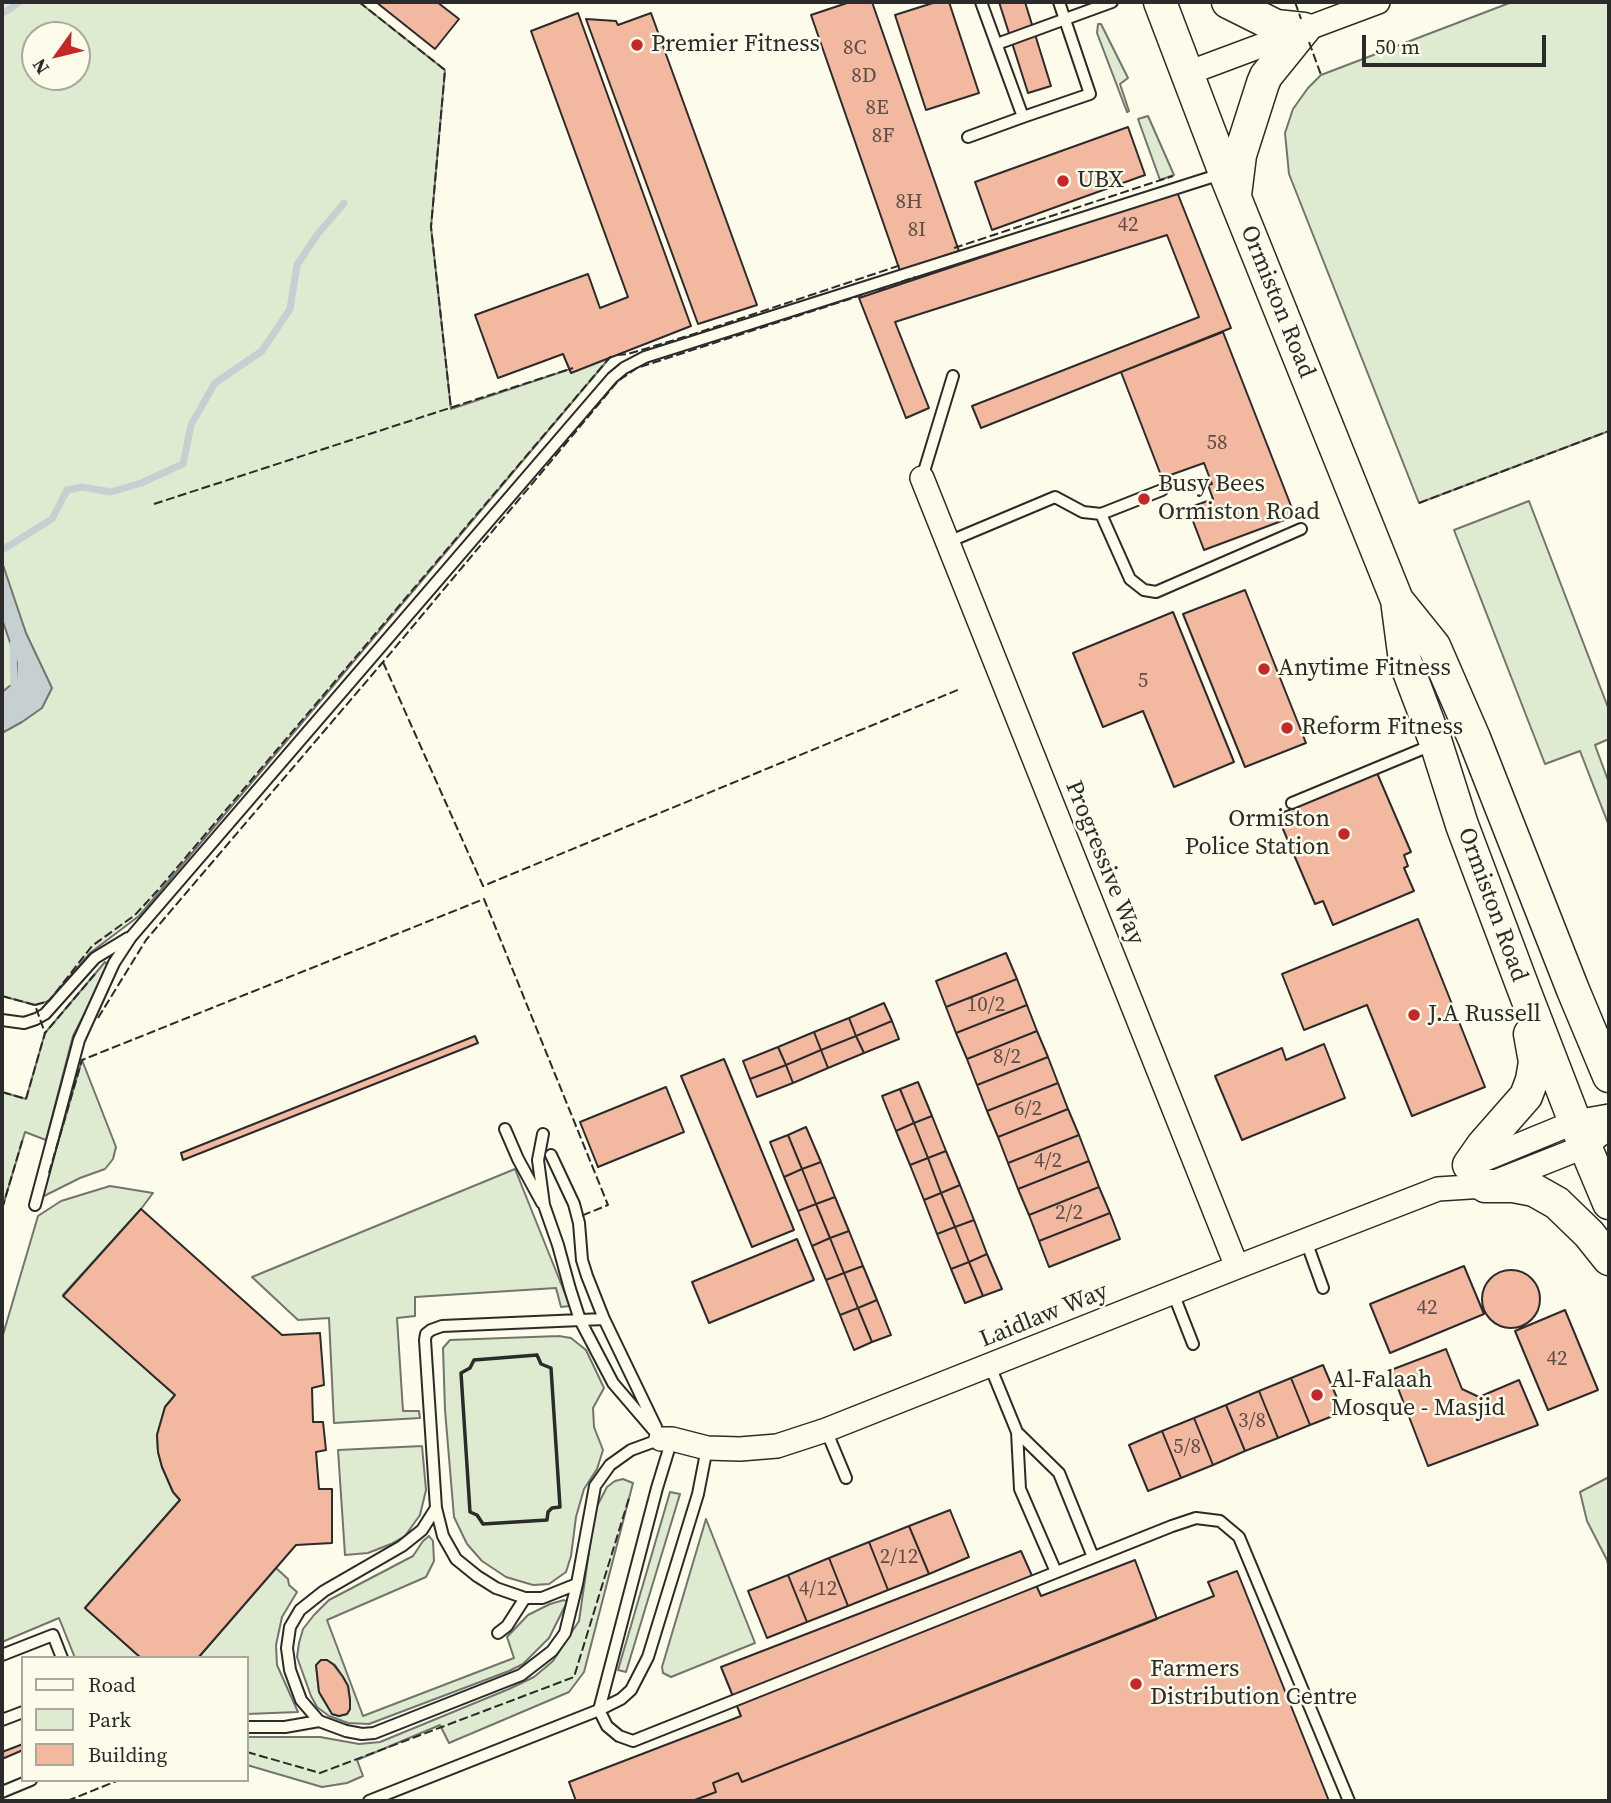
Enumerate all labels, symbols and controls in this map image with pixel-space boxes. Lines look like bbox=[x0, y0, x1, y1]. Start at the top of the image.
north arrow bbox=[21, 21, 91, 91]
scale bar bbox=[1366, 21, 1550, 65]
place label: Premier Fitness bbox=[651, 31, 820, 59]
text: 50 m bbox=[1375, 32, 1420, 61]
house number: 8C bbox=[843, 36, 867, 62]
marker: Premier Fitness bbox=[629, 37, 645, 53]
text: N bbox=[26, 54, 55, 80]
house number: 8D bbox=[851, 64, 877, 90]
house number: 8E bbox=[865, 96, 889, 122]
house number: 8F bbox=[872, 124, 894, 150]
place label: UBX bbox=[1077, 167, 1124, 195]
marker: UBX bbox=[1055, 173, 1071, 189]
house number: 8H bbox=[895, 190, 923, 216]
house number: 42 bbox=[1118, 213, 1138, 239]
house number: 8I bbox=[908, 218, 926, 244]
street label: Ormiston Road bbox=[1233, 222, 1321, 382]
house number: 58 bbox=[1207, 431, 1227, 457]
place label: Busy Bees Ormiston Road bbox=[1158, 471, 1320, 527]
marker: Busy Bees Ormiston Road bbox=[1136, 491, 1152, 507]
place label: Anytime Fitness bbox=[1278, 655, 1451, 683]
marker: Anytime Fitness bbox=[1256, 661, 1272, 677]
house number: 5 bbox=[1138, 669, 1148, 695]
place label: Reform Fitness bbox=[1301, 714, 1463, 742]
marker: Reform Fitness bbox=[1279, 720, 1295, 736]
street label: Progressive Way bbox=[1058, 777, 1150, 949]
place label: Ormiston Police Station bbox=[1185, 806, 1330, 862]
street label: Ormiston Road bbox=[1451, 824, 1533, 986]
marker: Ormiston Police Station bbox=[1336, 826, 1352, 842]
house number: 10/2 bbox=[967, 993, 1005, 1019]
place label: J.A Russell bbox=[1428, 1001, 1541, 1029]
marker: J.A Russell bbox=[1406, 1007, 1422, 1023]
house number: 8/2 bbox=[993, 1045, 1021, 1071]
house number: 6/2 bbox=[1014, 1097, 1042, 1123]
house number: 4/2 bbox=[1034, 1149, 1062, 1175]
house number: 2/2 bbox=[1055, 1201, 1083, 1227]
street label: Laidlaw Way bbox=[976, 1277, 1112, 1355]
house number: 42 bbox=[1417, 1296, 1437, 1322]
house number: 42 bbox=[1547, 1347, 1567, 1373]
place label: Al-Falaah Mosque - Masjid bbox=[1331, 1367, 1505, 1423]
marker: Al-Falaah Mosque - Masjid bbox=[1309, 1387, 1325, 1403]
house number: 3/8 bbox=[1238, 1409, 1266, 1435]
house number: 5/8 bbox=[1173, 1435, 1201, 1461]
house number: 2/12 bbox=[880, 1545, 918, 1571]
house number: 4/12 bbox=[799, 1577, 837, 1603]
legend bbox=[21, 1656, 248, 1782]
place label: Farmers Distribution Centre bbox=[1150, 1656, 1357, 1712]
text: Road bbox=[88, 1670, 136, 1699]
marker: Farmers Distribution Centre bbox=[1128, 1676, 1144, 1692]
text: Park bbox=[88, 1705, 131, 1734]
text: Building bbox=[88, 1740, 167, 1769]

